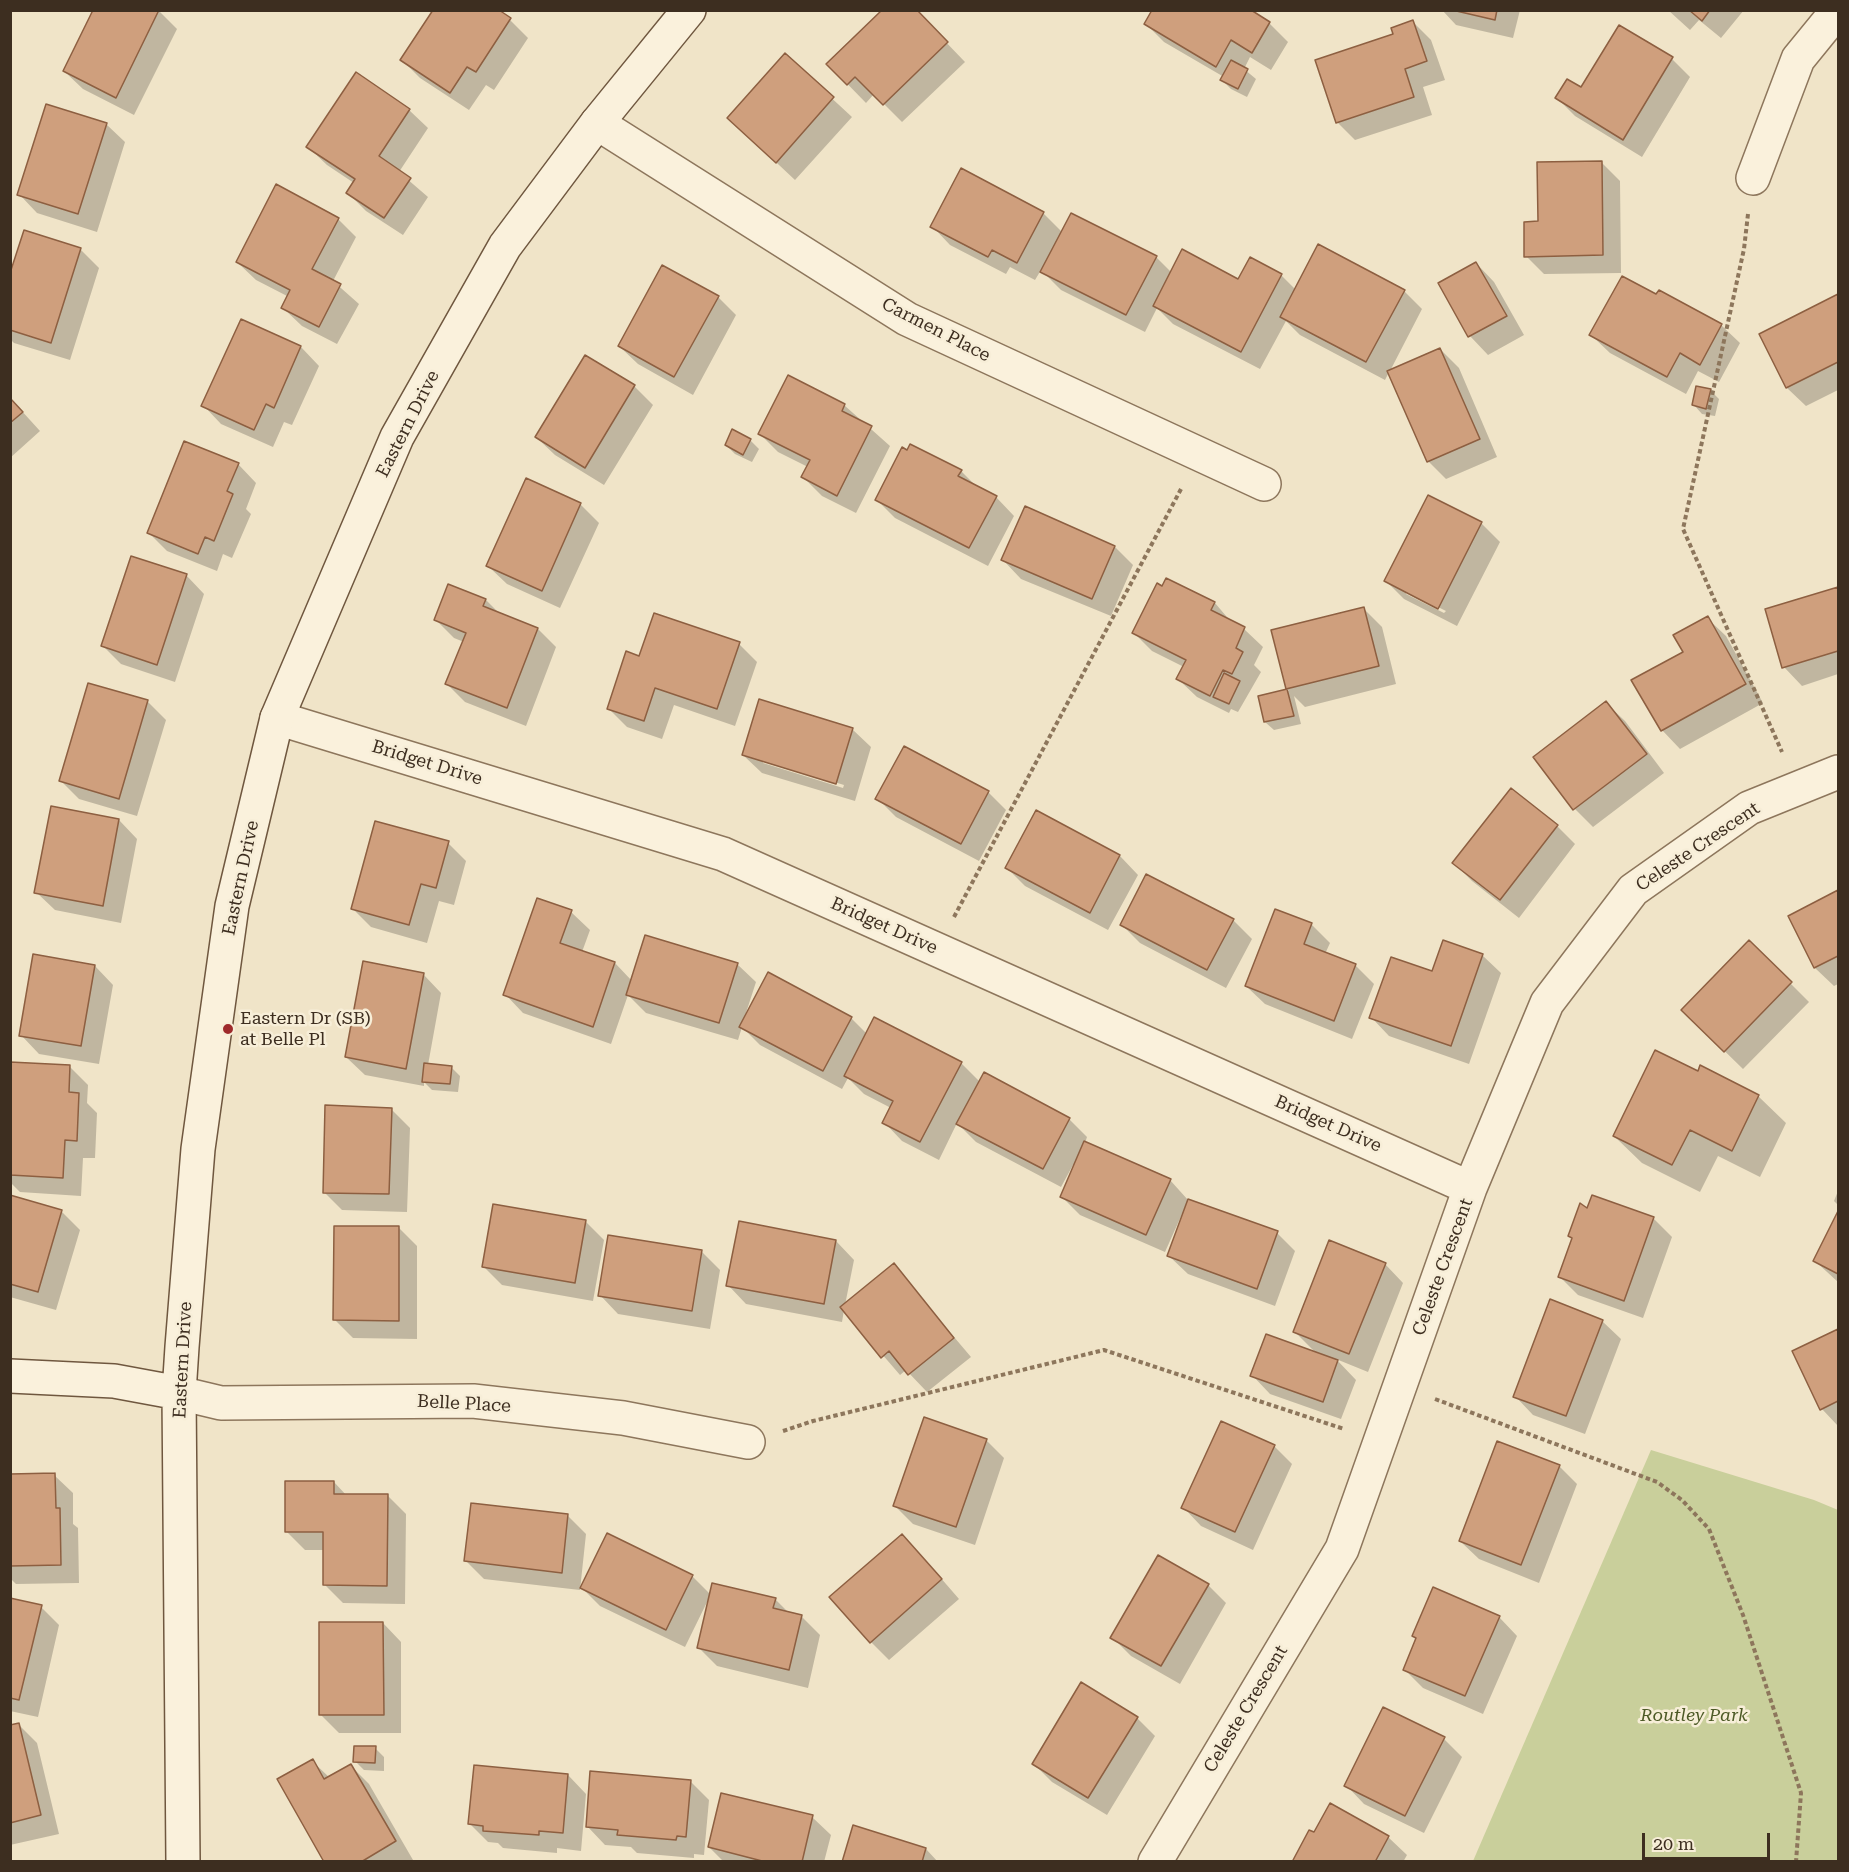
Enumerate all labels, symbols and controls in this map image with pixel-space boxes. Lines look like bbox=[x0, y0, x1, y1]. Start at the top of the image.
street label: Carmen Place bbox=[878, 293, 994, 367]
street label: Eastern Drive bbox=[372, 367, 444, 481]
street label: Bridget Drive bbox=[369, 736, 485, 790]
street label: Celeste Crescent bbox=[1632, 798, 1764, 896]
street label: Eastern Drive bbox=[218, 819, 264, 937]
street label: Bridget Drive bbox=[827, 893, 941, 959]
place label: Eastern Dr (SB) at Belle Pl bbox=[240, 1008, 371, 1050]
marker: Eastern Dr (SB) at Belle Pl bbox=[221, 1022, 235, 1036]
street label: Bridget Drive bbox=[1271, 1091, 1385, 1157]
street label: Celeste Crescent bbox=[1408, 1195, 1478, 1339]
street label: Eastern Drive bbox=[169, 1301, 197, 1419]
street label: Belle Place bbox=[417, 1391, 511, 1417]
street label: Celeste Crescent bbox=[1200, 1642, 1292, 1776]
park label: Routley Park bbox=[1640, 1705, 1748, 1727]
scale bar bbox=[1645, 1821, 1772, 1859]
text: 20 m bbox=[1653, 1833, 1694, 1854]

